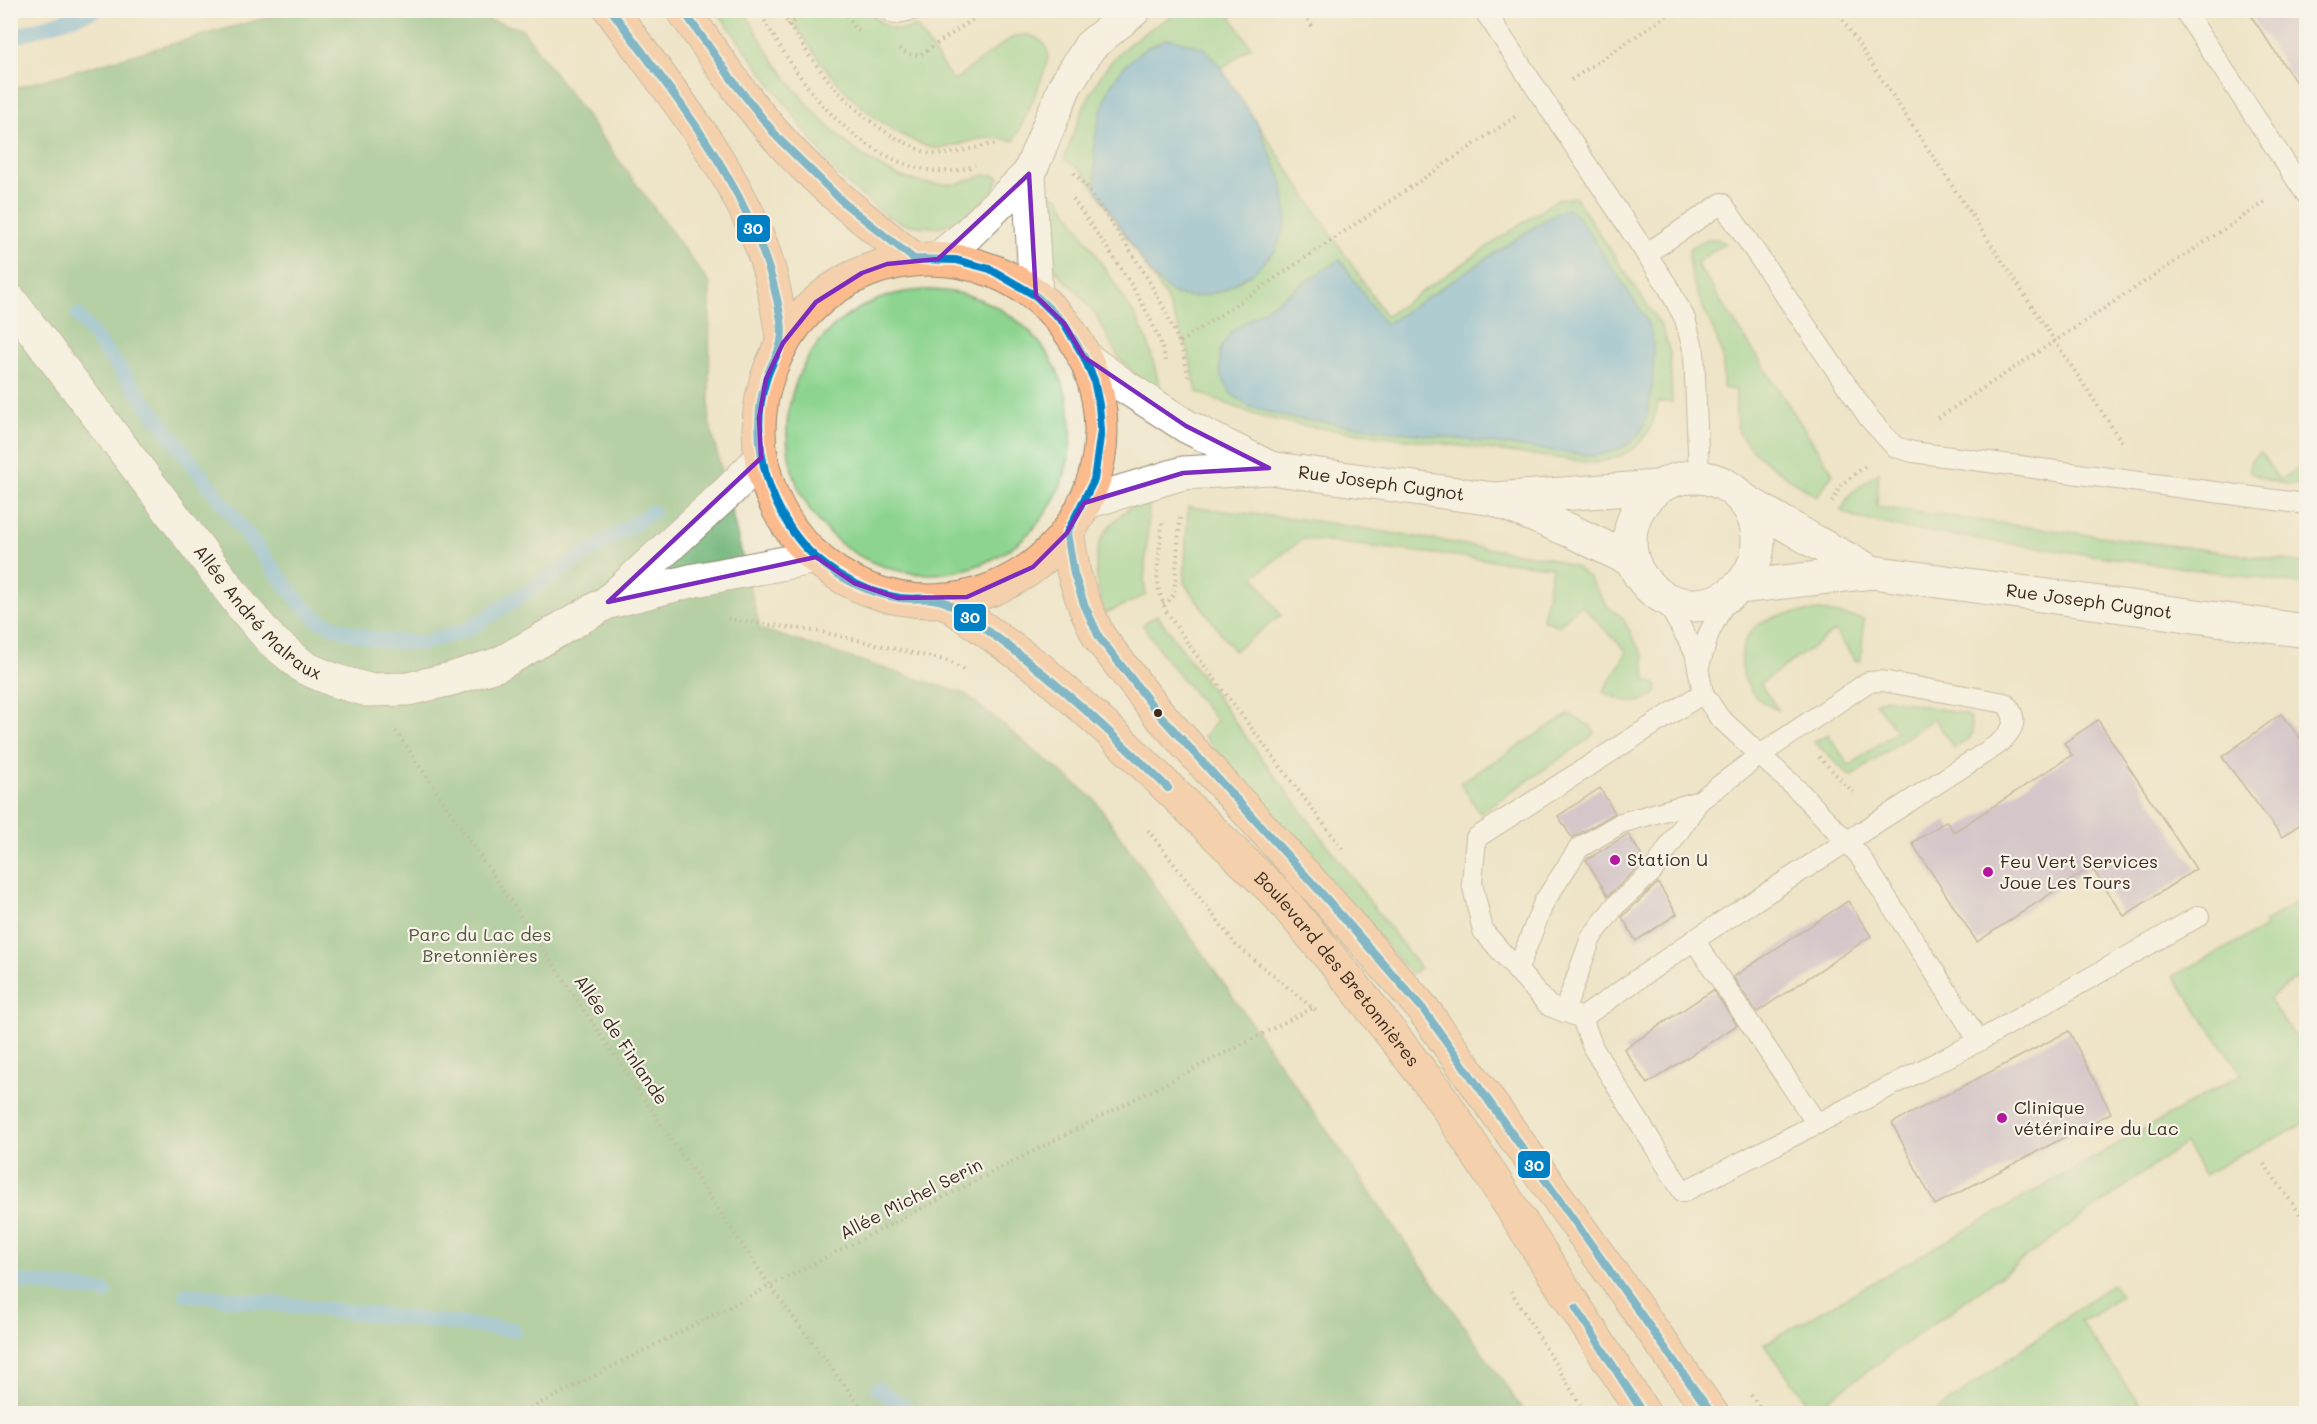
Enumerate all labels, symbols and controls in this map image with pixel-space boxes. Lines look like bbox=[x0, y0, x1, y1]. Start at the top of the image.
line badge: 30 bbox=[736, 214, 771, 243]
text: 30 bbox=[743, 217, 763, 238]
street label: Rue Joseph Cugnot bbox=[1297, 459, 1466, 506]
street label: Allée André Malraux bbox=[189, 540, 325, 685]
street label: Rue Joseph Cugnot bbox=[2004, 577, 2174, 624]
line badge: 30 bbox=[953, 603, 987, 632]
text: 30 bbox=[960, 606, 980, 627]
unlabelled marker bbox=[1152, 707, 1164, 719]
place label: Station U bbox=[1627, 847, 1708, 871]
place label: Feu Vert Services Joue Les Tours bbox=[2000, 849, 2158, 894]
marker: Station U bbox=[1608, 853, 1622, 867]
marker: Feu Vert Services Joue Les Tours bbox=[1981, 865, 1995, 879]
street label: Boulevard des Bretonnières bbox=[1250, 866, 1426, 1071]
park label: Parc du Lac des Bretonnières bbox=[409, 922, 551, 967]
street label: Allée de Finlande bbox=[569, 970, 674, 1109]
place label: Clinique vétérinaire du Lac bbox=[2014, 1095, 2179, 1140]
marker: Clinique vétérinaire du Lac bbox=[1995, 1111, 2009, 1125]
line badge: 30 bbox=[1517, 1150, 1551, 1179]
street label: Allée Michel Serin bbox=[835, 1152, 986, 1245]
text: 30 bbox=[1524, 1154, 1544, 1175]

